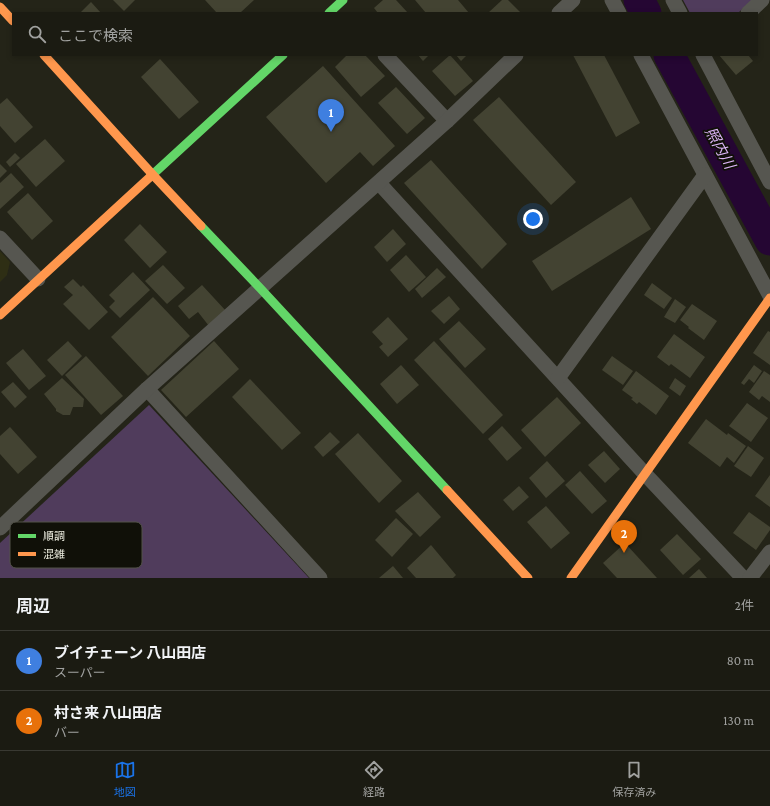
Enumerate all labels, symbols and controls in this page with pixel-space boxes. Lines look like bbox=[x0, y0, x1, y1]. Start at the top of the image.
search box bbox=[12, 12, 758, 56]
icon: search bbox=[26, 23, 48, 45]
text: ここで検索 bbox=[58, 28, 133, 44]
pin: 1 bbox=[318, 99, 344, 132]
water label: 照内川 bbox=[702, 124, 739, 173]
your location bbox=[523, 209, 543, 229]
pin: 2 bbox=[611, 520, 637, 553]
legend bbox=[10, 522, 142, 568]
text: 順調 bbox=[43, 530, 65, 542]
text: 混雑 bbox=[43, 548, 65, 560]
text: 周辺 bbox=[16, 597, 50, 616]
text: 2件 bbox=[735, 598, 754, 613]
text: ブイチェーン 八山田店 bbox=[54, 645, 206, 661]
text: 1 bbox=[27, 653, 31, 668]
text: 80 m bbox=[727, 653, 754, 668]
text: スーパー bbox=[54, 665, 106, 680]
text: 村さ来 八山田店 bbox=[54, 705, 162, 721]
text: 2 bbox=[26, 713, 32, 728]
text: 130 m bbox=[723, 713, 754, 728]
text: バー bbox=[54, 725, 80, 740]
tab: 地図 bbox=[114, 759, 136, 799]
tab: 経路 bbox=[363, 759, 385, 799]
tab: 保存済み bbox=[612, 759, 656, 799]

